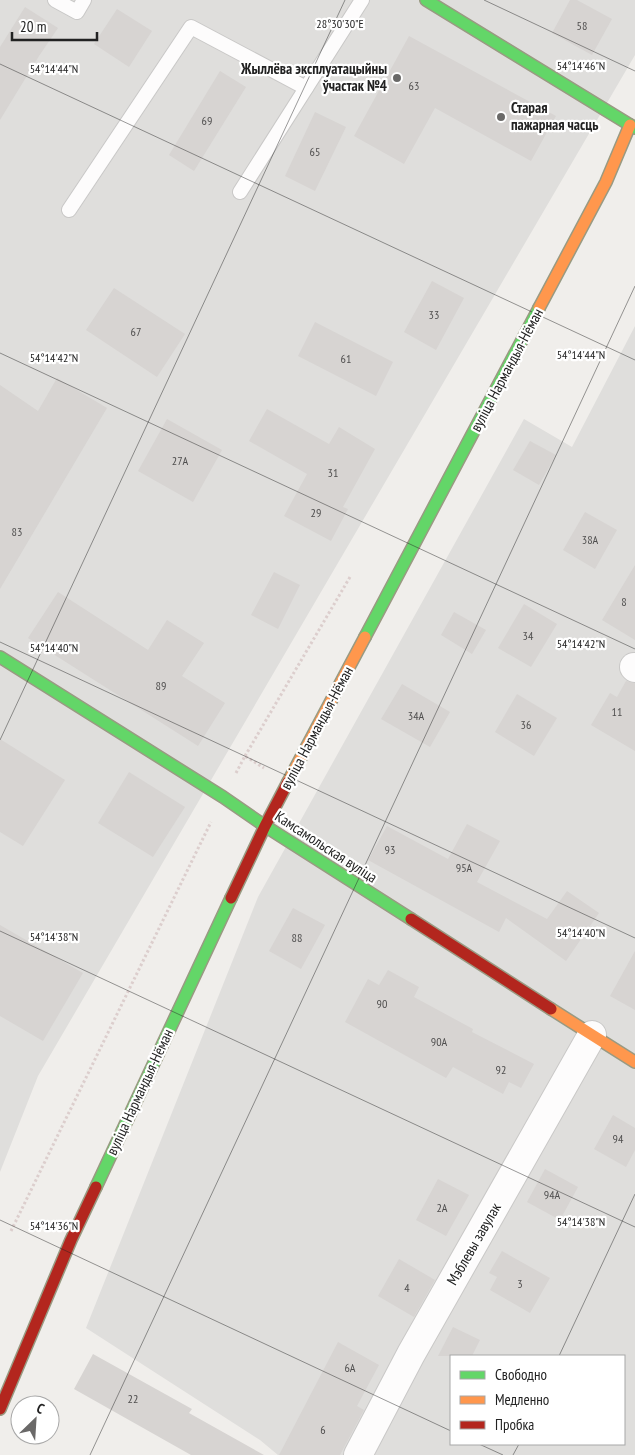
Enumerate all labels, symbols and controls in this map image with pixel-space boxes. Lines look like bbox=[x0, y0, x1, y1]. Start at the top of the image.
scale bar bbox=[12, 10, 98, 42]
text: 28°30'30"E bbox=[316, 16, 364, 31]
text: 20 m bbox=[20, 17, 46, 36]
house number: 58 bbox=[577, 18, 587, 33]
text: 54°14'46"N bbox=[557, 58, 605, 73]
place label: Жыллёва эксплуатацыйны ўчастак №4 bbox=[240, 59, 387, 95]
text: 54°14'44"N bbox=[30, 61, 78, 76]
marker: Жыллёва эксплуатацыйны ўчастак №4 bbox=[391, 72, 403, 84]
house number: 63 bbox=[409, 78, 419, 93]
place label: Старая пажарная часць bbox=[511, 98, 598, 134]
marker: Старая пажарная часць bbox=[495, 111, 507, 123]
house number: 69 bbox=[202, 113, 212, 128]
house number: 65 bbox=[310, 144, 320, 159]
street label: вуліца Нармандыя-Нёман bbox=[466, 305, 547, 435]
house number: 33 bbox=[429, 307, 439, 322]
house number: 67 bbox=[131, 324, 141, 339]
text: 54°14'44"N bbox=[557, 347, 605, 362]
text: 54°14'42"N bbox=[30, 350, 78, 365]
house number: 61 bbox=[341, 351, 351, 366]
house number: 27А bbox=[172, 453, 189, 468]
house number: 31 bbox=[328, 465, 338, 480]
house number: 29 bbox=[311, 505, 321, 520]
house number: 83 bbox=[12, 524, 22, 539]
house number: 38А bbox=[582, 532, 599, 547]
house number: 8 bbox=[621, 594, 627, 609]
house number: 34 bbox=[523, 628, 534, 643]
text: 54°14'42"N bbox=[557, 636, 605, 651]
text: 54°14'40"N bbox=[30, 640, 78, 655]
street label: вуліца Нармандыя-Нёман bbox=[276, 663, 357, 793]
house number: 89 bbox=[156, 678, 166, 693]
house number: 11 bbox=[612, 704, 622, 719]
house number: 34А bbox=[408, 708, 425, 723]
house number: 36 bbox=[521, 717, 531, 732]
street label: Камсамольская вуліца bbox=[272, 806, 381, 887]
house number: 93 bbox=[385, 842, 395, 857]
house number: 95А bbox=[456, 860, 473, 875]
text: 54°14'40"N bbox=[557, 925, 605, 940]
text: 54°14'38"N bbox=[30, 929, 78, 944]
house number: 88 bbox=[292, 930, 302, 945]
house number: 90 bbox=[377, 996, 387, 1011]
street label: вуліца Нармандыя-Нёман bbox=[102, 1026, 177, 1158]
house number: 90А bbox=[431, 1034, 448, 1049]
house number: 92 bbox=[496, 1062, 506, 1077]
house number: 94 bbox=[613, 1131, 624, 1146]
house number: 94А bbox=[544, 1187, 561, 1202]
street label: Мэблевы завулак bbox=[442, 1199, 505, 1288]
house number: 2А bbox=[436, 1200, 448, 1215]
text: 54°14'38"N bbox=[557, 1214, 605, 1229]
text: 54°14'36"N bbox=[30, 1218, 78, 1233]
house number: 3 bbox=[517, 1276, 523, 1291]
house number: 4 bbox=[404, 1280, 410, 1295]
legend bbox=[450, 1355, 625, 1445]
house number: 6А bbox=[344, 1360, 356, 1375]
text: Свободно bbox=[495, 1365, 547, 1384]
text: Медленно bbox=[495, 1390, 549, 1409]
house number: 22 bbox=[128, 1391, 138, 1406]
north arrow bbox=[10, 1395, 60, 1445]
text: С bbox=[34, 1399, 48, 1418]
text: Пробка bbox=[495, 1415, 534, 1434]
house number: 6 bbox=[320, 1422, 326, 1437]

